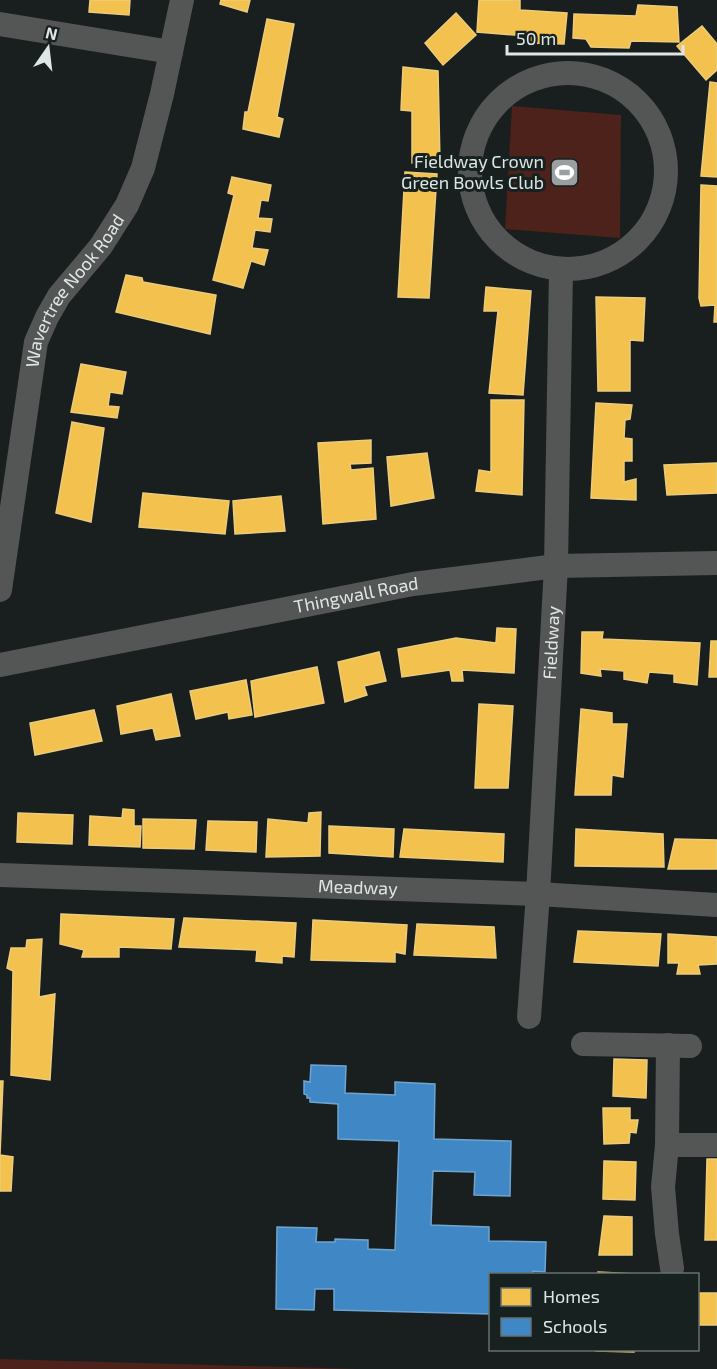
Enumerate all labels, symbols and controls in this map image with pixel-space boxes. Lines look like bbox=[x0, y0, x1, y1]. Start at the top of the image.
north arrow bbox=[18, 18, 78, 78]
scale bar bbox=[507, 18, 682, 56]
text: N bbox=[44, 22, 60, 44]
text: 50 m bbox=[516, 27, 556, 49]
place label: Fieldway Crown Green Bowls Club bbox=[401, 150, 544, 193]
sports icon: Fieldway Crown Green Bowls Club bbox=[549, 156, 581, 188]
street label: Wavertree Nook Road bbox=[20, 210, 128, 369]
street label: Thingwall Road bbox=[292, 571, 420, 617]
street label: Fieldway bbox=[538, 605, 564, 680]
street label: Meadway bbox=[318, 874, 399, 899]
legend bbox=[489, 1273, 699, 1351]
text: Homes bbox=[543, 1285, 600, 1307]
text: Schools bbox=[543, 1315, 607, 1337]

